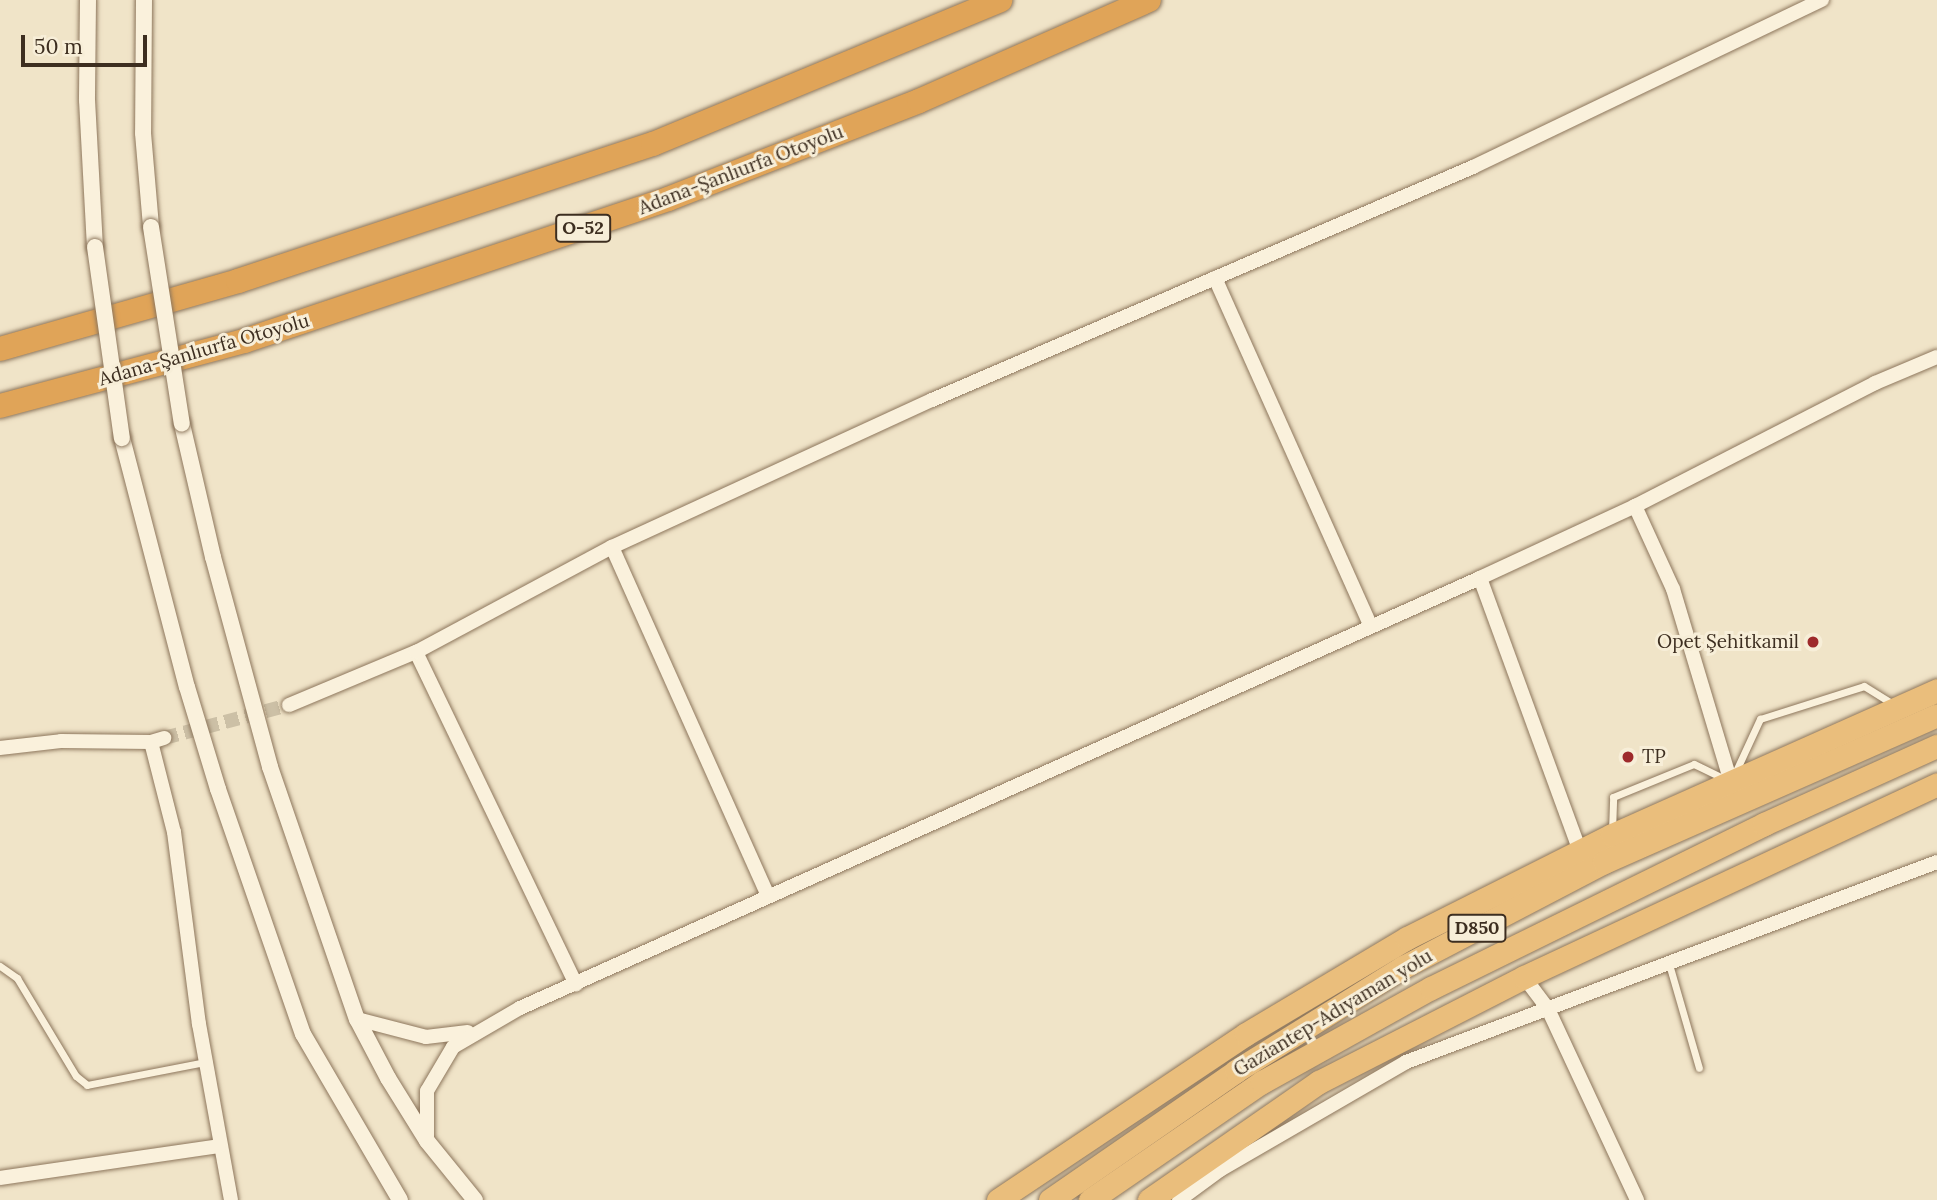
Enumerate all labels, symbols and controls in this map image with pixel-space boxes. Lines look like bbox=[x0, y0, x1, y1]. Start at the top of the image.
scale bar bbox=[24, 21, 150, 65]
text: 50 m bbox=[34, 33, 83, 60]
street label: Adana-Şanlıurfa Otoyolu bbox=[635, 120, 847, 220]
road number: O-52 bbox=[555, 213, 611, 242]
street label: Adana-Şanlıurfa Otoyolu bbox=[96, 309, 312, 391]
place label: Opet Şehitkamil bbox=[1657, 631, 1799, 653]
marker: Opet Şehitkamil bbox=[1805, 634, 1821, 650]
place label: TP bbox=[1642, 746, 1666, 768]
marker: TP bbox=[1620, 749, 1636, 765]
road number: D850 bbox=[1447, 914, 1507, 943]
street label: Gaziantep-Adıyaman yolu bbox=[1230, 945, 1436, 1081]

